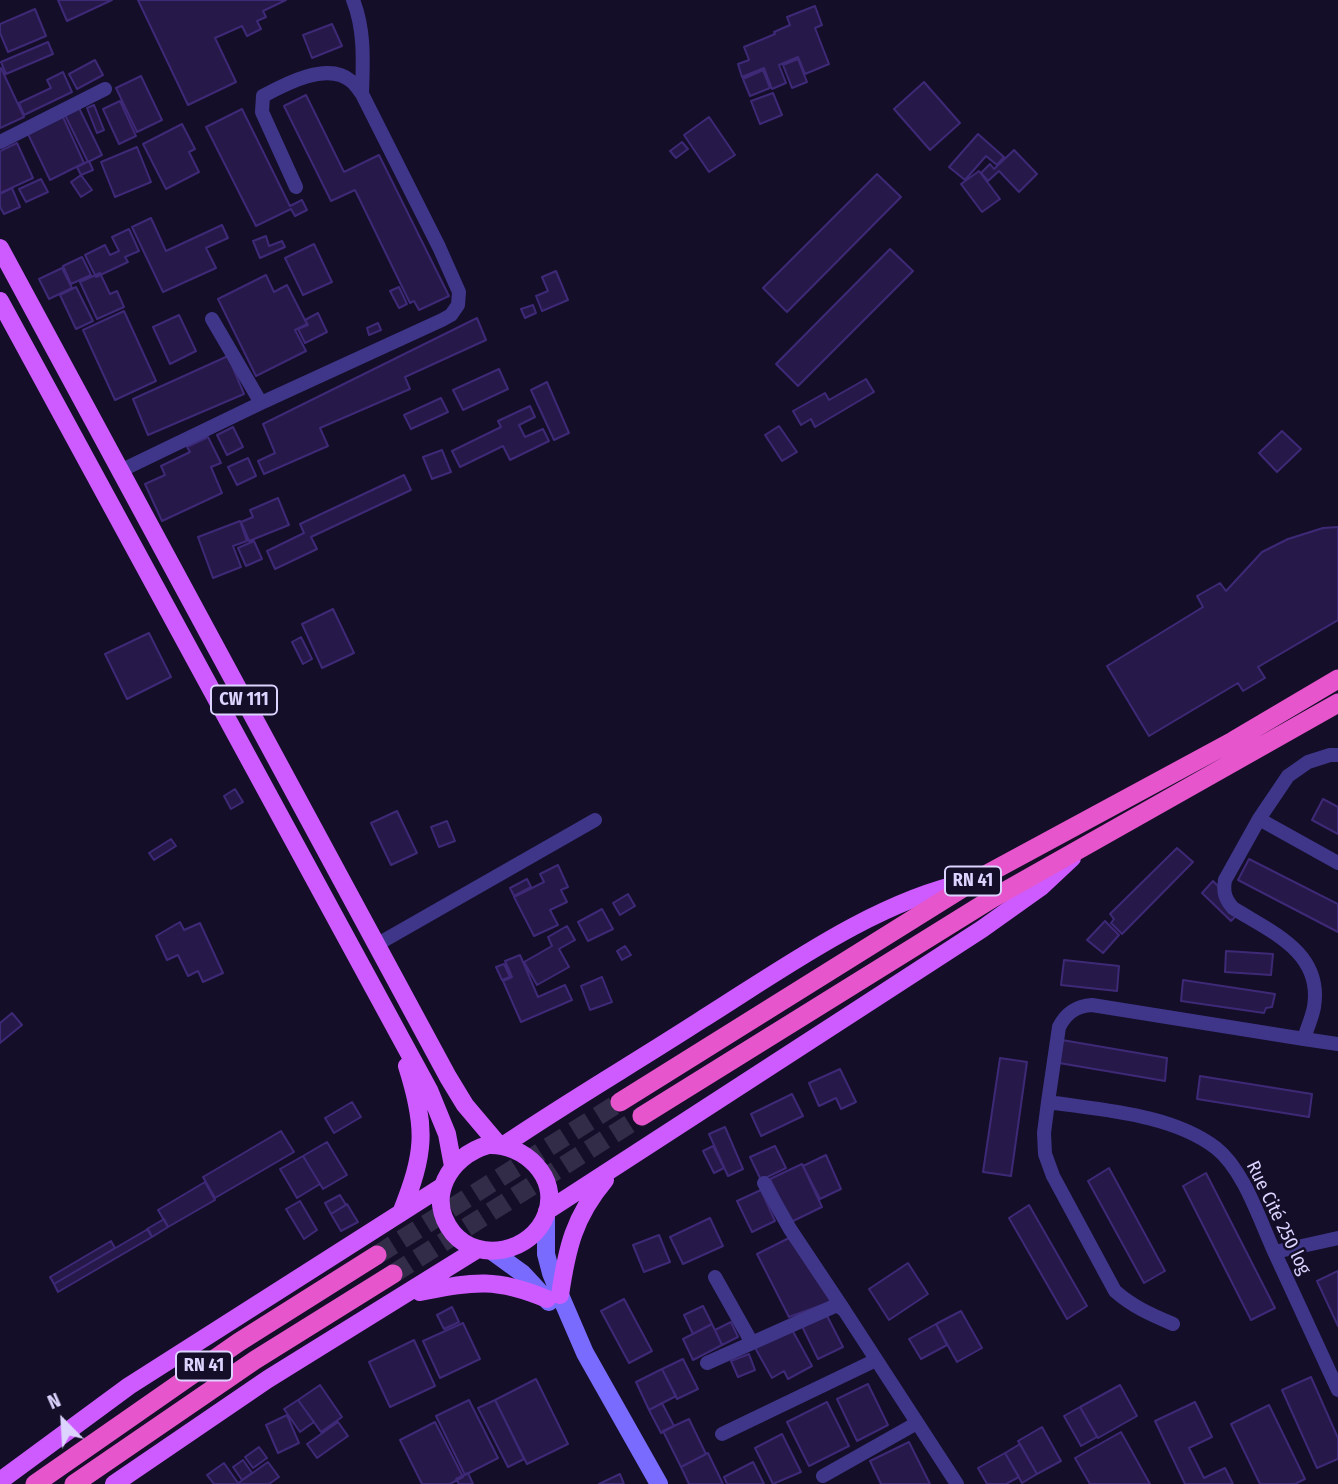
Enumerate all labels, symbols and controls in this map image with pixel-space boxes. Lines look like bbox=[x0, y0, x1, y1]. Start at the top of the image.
road number: CW 111 bbox=[211, 686, 277, 714]
road number: RN 41 bbox=[945, 866, 1001, 896]
street label: Rue Cité 250 log bbox=[1241, 1157, 1315, 1279]
road number: RN 41 bbox=[176, 1352, 232, 1380]
north arrow bbox=[28, 1386, 98, 1456]
text: N bbox=[44, 1389, 64, 1414]

